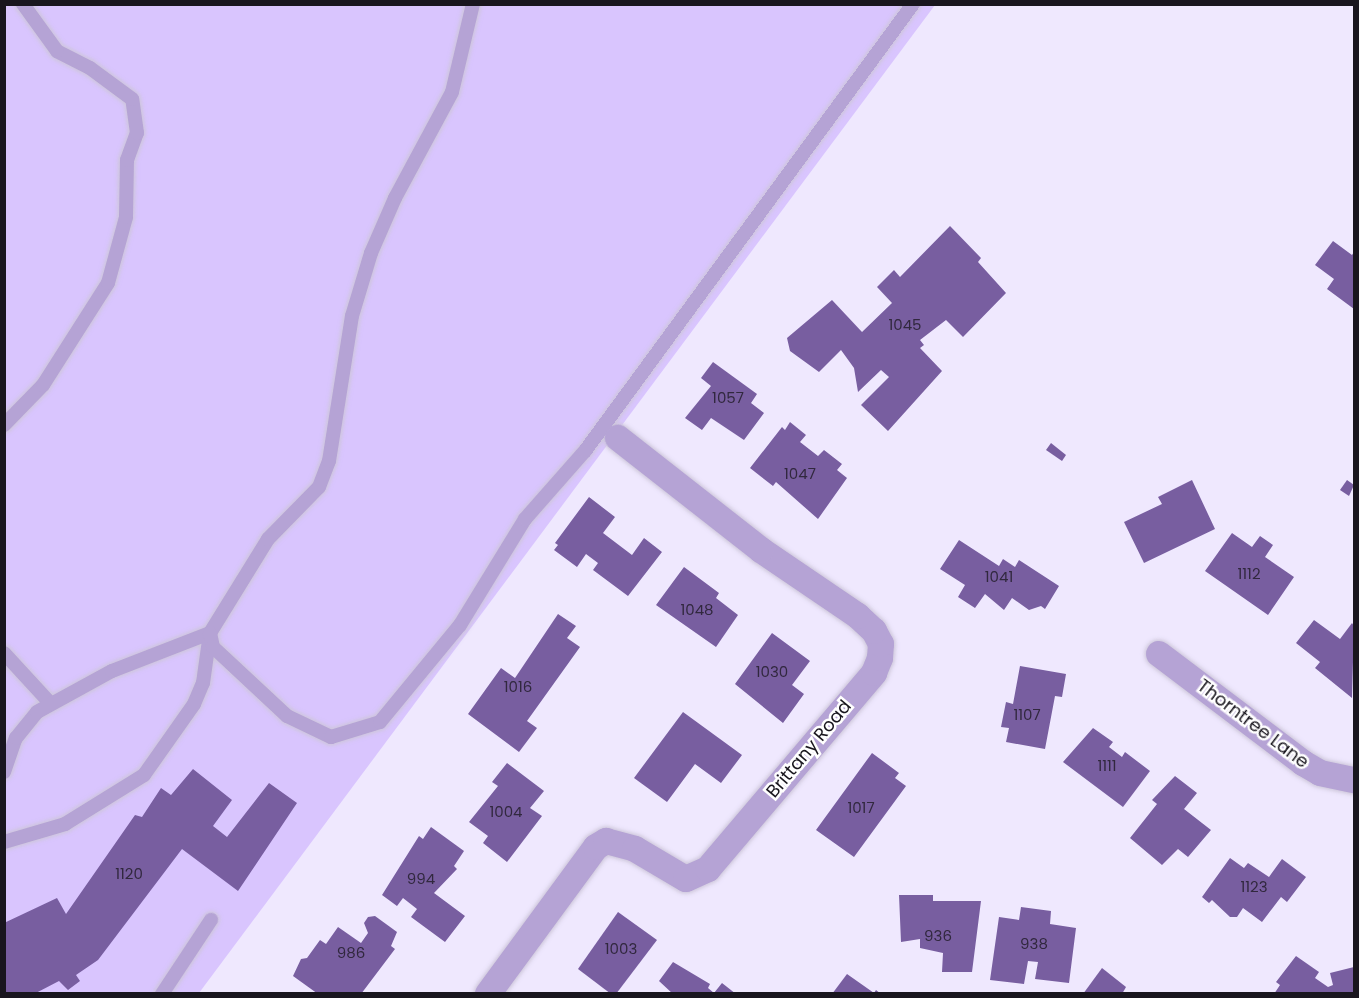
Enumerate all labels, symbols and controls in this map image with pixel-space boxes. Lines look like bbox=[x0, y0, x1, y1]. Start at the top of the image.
house number: 1045 bbox=[888, 316, 922, 334]
house number: 1057 bbox=[712, 389, 744, 407]
house number: 1047 bbox=[784, 465, 816, 483]
house number: 1112 bbox=[1237, 565, 1261, 583]
house number: 1041 bbox=[985, 568, 1013, 586]
house number: 1048 bbox=[680, 601, 714, 619]
house number: 1030 bbox=[756, 663, 788, 681]
street label: Thorntree Lane bbox=[1193, 675, 1313, 773]
house number: 1016 bbox=[504, 678, 532, 696]
street label: Brittany Road bbox=[762, 696, 856, 802]
house number: 1107 bbox=[1013, 706, 1041, 724]
house number: 1111 bbox=[1097, 757, 1117, 775]
house number: 1017 bbox=[847, 799, 875, 817]
house number: 1004 bbox=[489, 803, 523, 821]
house number: 1120 bbox=[115, 865, 143, 883]
house number: 994 bbox=[407, 870, 435, 888]
house number: 1123 bbox=[1240, 878, 1268, 896]
house number: 936 bbox=[924, 927, 952, 945]
house number: 938 bbox=[1020, 935, 1048, 953]
house number: 1003 bbox=[605, 940, 637, 958]
house number: 986 bbox=[337, 944, 365, 962]

